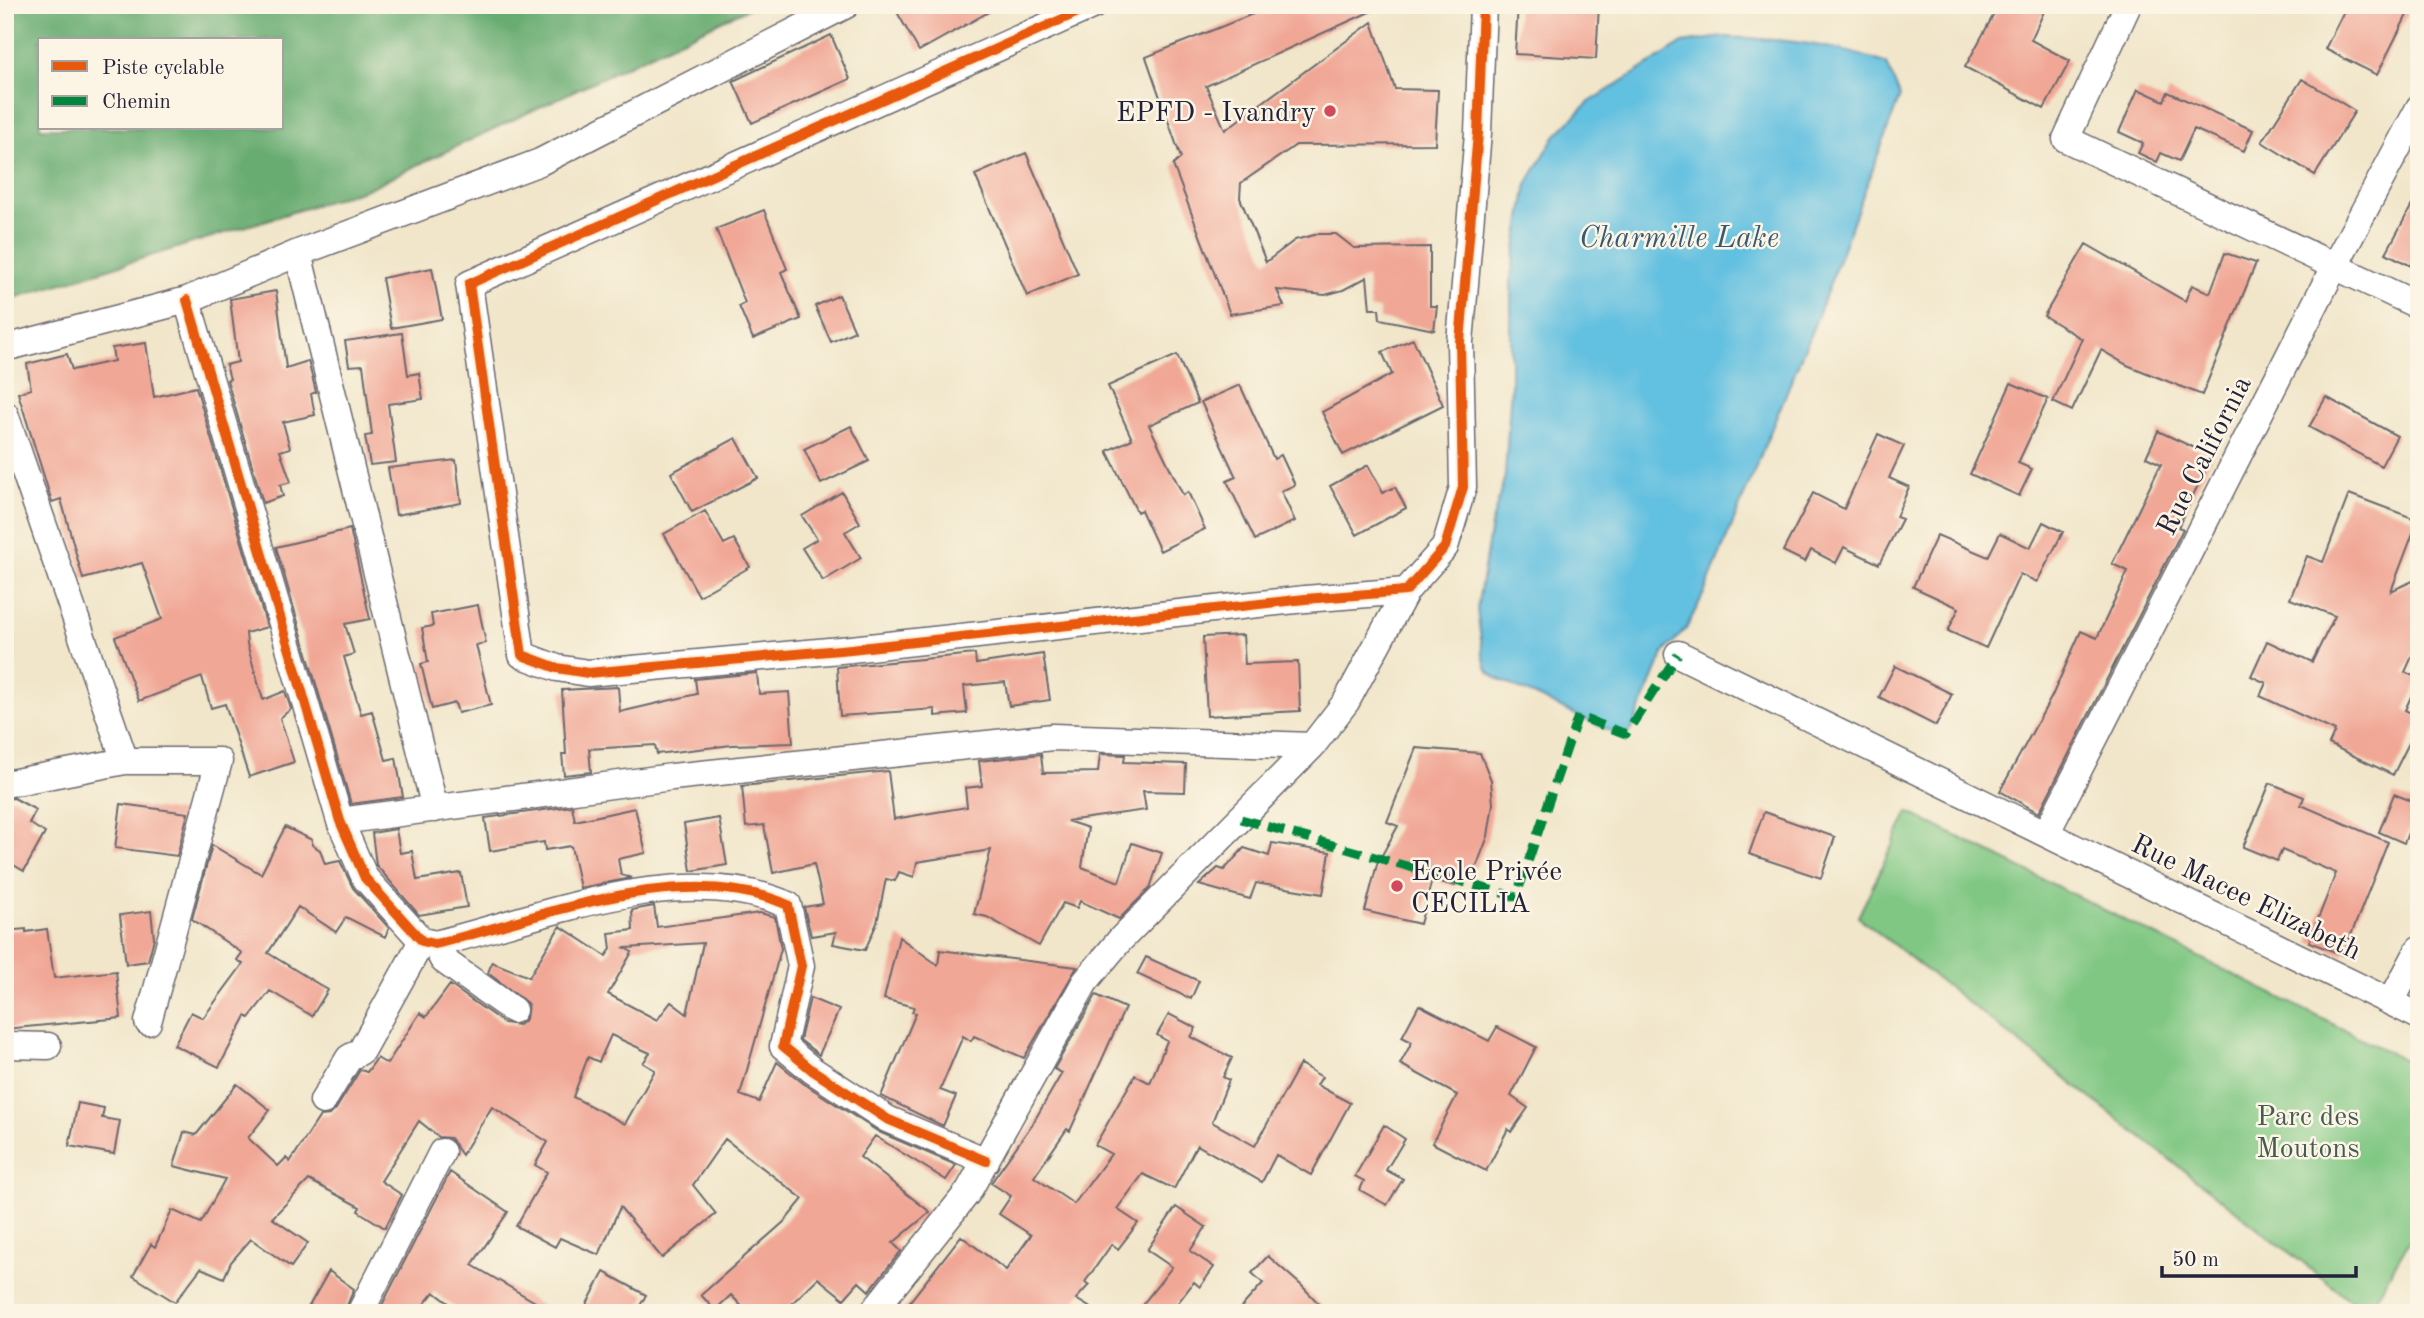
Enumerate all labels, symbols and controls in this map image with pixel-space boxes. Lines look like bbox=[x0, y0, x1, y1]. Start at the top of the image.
legend bbox=[38, 38, 284, 130]
text: Piste cyclable bbox=[102, 58, 225, 79]
text: Chemin bbox=[102, 92, 171, 113]
place label: EPFD - Ivandry bbox=[1116, 100, 1316, 128]
marker: EPFD - Ivandry bbox=[1322, 103, 1338, 119]
water label: Charmille Lake bbox=[1579, 224, 1779, 254]
street label: Rue California bbox=[2154, 372, 2258, 540]
street label: Rue Macee Elizabeth bbox=[2126, 831, 2365, 966]
place label: Ecole Privée CECILIA bbox=[1411, 859, 1562, 919]
marker: Ecole Privée CECILIA bbox=[1389, 878, 1405, 894]
park label: Parc des Moutons bbox=[2256, 1104, 2360, 1164]
scale bar bbox=[2162, 1234, 2356, 1278]
text: 50 m bbox=[2172, 1250, 2219, 1271]

